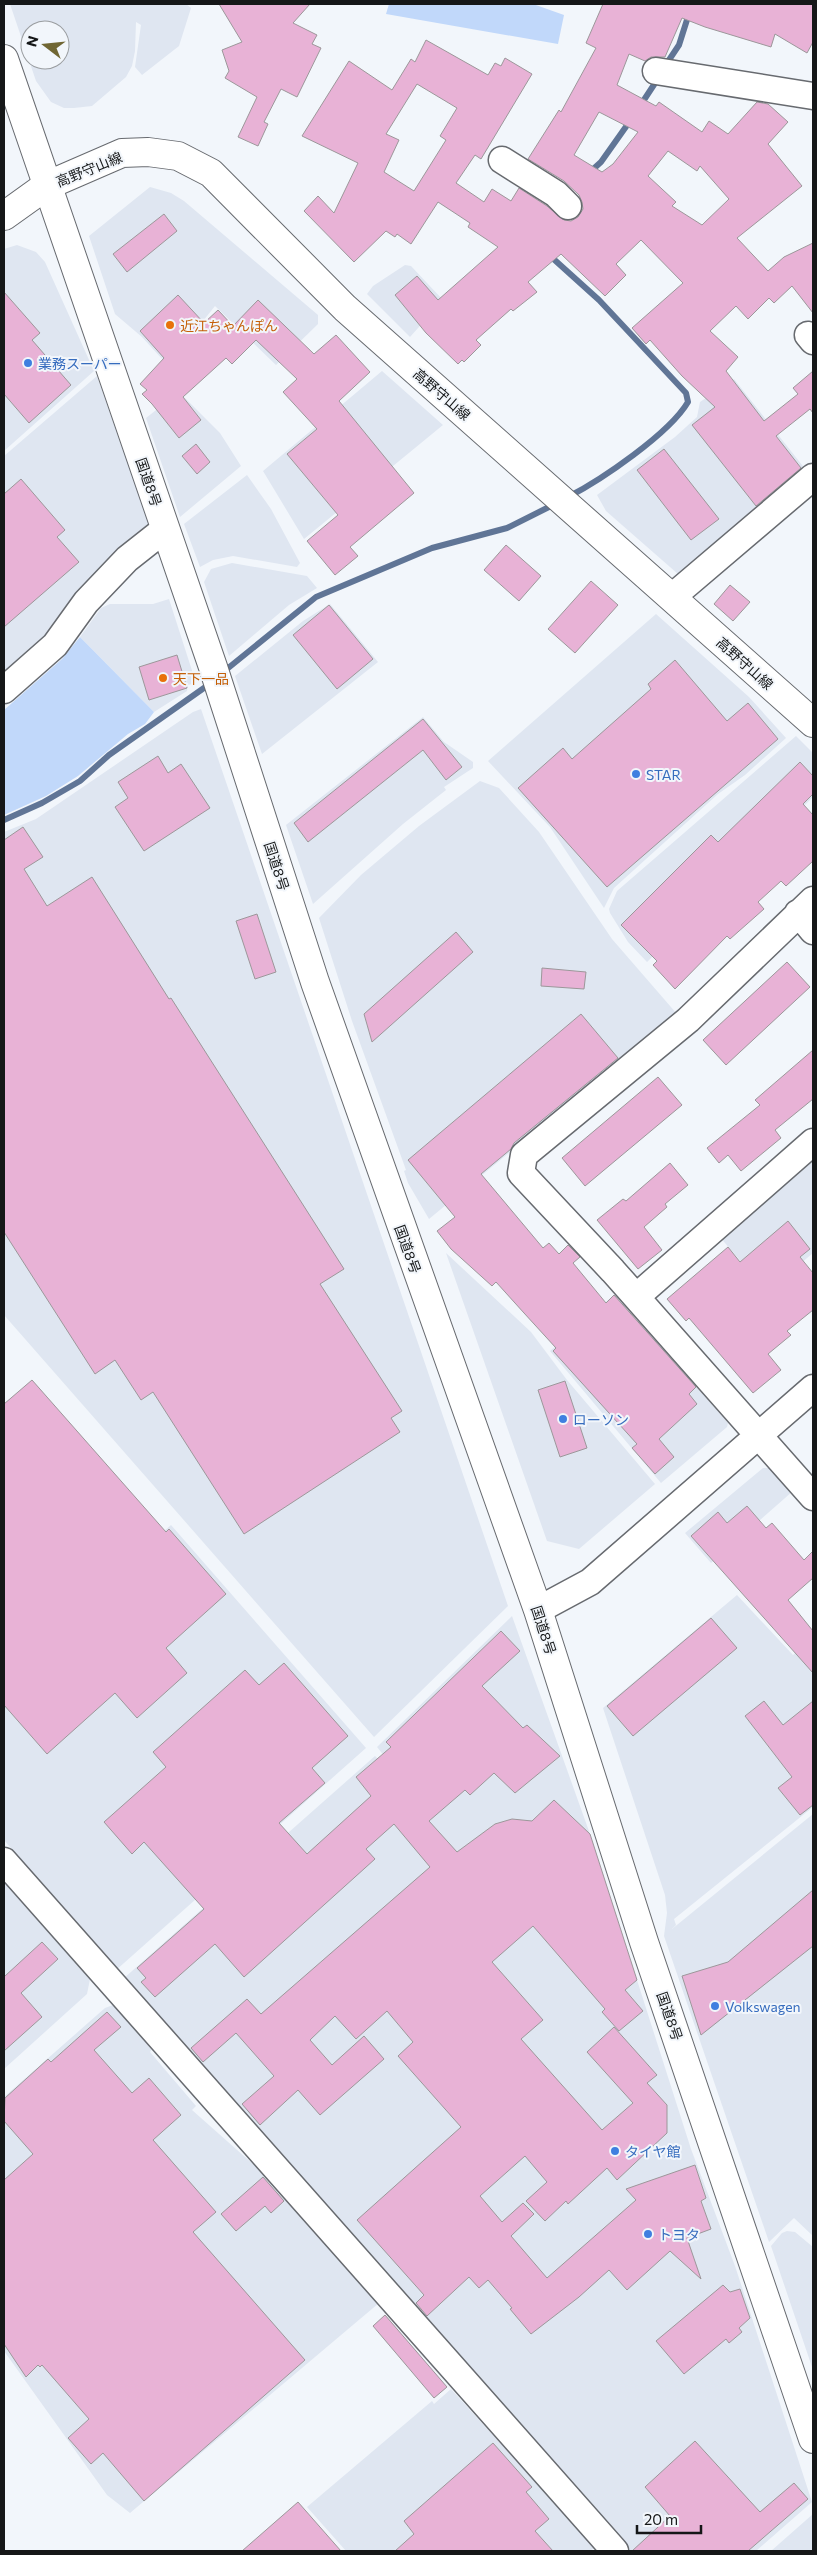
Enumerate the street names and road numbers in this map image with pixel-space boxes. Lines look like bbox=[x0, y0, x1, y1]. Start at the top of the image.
street label: 高野守山線 bbox=[53, 148, 125, 190]
street label: 高野守山線 bbox=[410, 365, 474, 423]
street label: 国道8号 bbox=[133, 455, 165, 509]
street label: 高野守山線 bbox=[713, 633, 777, 693]
street label: 国道8号 bbox=[261, 839, 293, 893]
street label: 国道8号 bbox=[391, 1222, 425, 1276]
street label: 国道8号 bbox=[528, 1603, 560, 1657]
street label: 国道8号 bbox=[654, 1989, 686, 2043]

